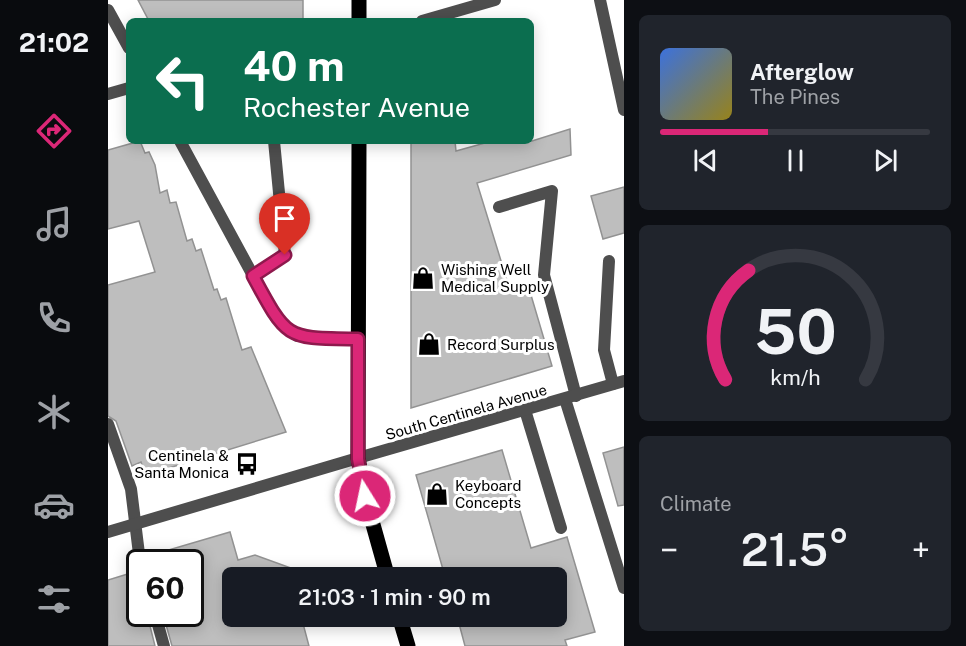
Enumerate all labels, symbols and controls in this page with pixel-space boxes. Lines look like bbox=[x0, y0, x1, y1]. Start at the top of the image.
text: 21:02 bbox=[19, 26, 89, 58]
text: 40 m bbox=[243, 41, 345, 90]
icon: left bbox=[144, 42, 222, 120]
text: Afterglow bbox=[750, 59, 854, 85]
text: The Pines bbox=[750, 85, 840, 109]
text: Rochester Avenue bbox=[243, 91, 470, 123]
icon: directions bbox=[33, 110, 75, 152]
icon: previous bbox=[689, 144, 722, 177]
icon: pause bbox=[779, 144, 812, 177]
icon: next bbox=[869, 144, 902, 177]
pin bbox=[259, 193, 310, 255]
icon: arrive bbox=[268, 202, 301, 235]
icon: music bbox=[33, 203, 75, 245]
place label: Wishing Well Medical Supply bbox=[441, 261, 549, 295]
shop icon: Wishing Well Medical Supply bbox=[410, 265, 436, 291]
text: 50 bbox=[754, 295, 836, 368]
icon: phone bbox=[33, 297, 75, 339]
shop icon: Record Surplus bbox=[416, 331, 442, 357]
place label: Record Surplus bbox=[447, 336, 555, 353]
text: km/h bbox=[770, 365, 820, 390]
street label: South Centinela Avenue bbox=[383, 381, 549, 443]
icon: climate bbox=[33, 391, 75, 433]
place label: Centinela & Santa Monica bbox=[134, 447, 229, 481]
bus stop icon: Centinela & Santa Monica bbox=[234, 451, 260, 477]
position arrow bbox=[333, 464, 397, 528]
place label: Keyboard Concepts bbox=[455, 477, 522, 511]
shop icon: Keyboard Concepts bbox=[424, 481, 450, 507]
icon: car bbox=[33, 484, 75, 526]
text: Climate bbox=[660, 492, 732, 516]
text: 21.5° bbox=[741, 523, 849, 576]
text: − bbox=[660, 531, 678, 569]
text: + bbox=[912, 531, 930, 569]
speed limit sign: 60 bbox=[126, 549, 204, 627]
icon: filters bbox=[33, 578, 75, 620]
text: 21:03 · 1 min · 90 m bbox=[298, 584, 491, 610]

